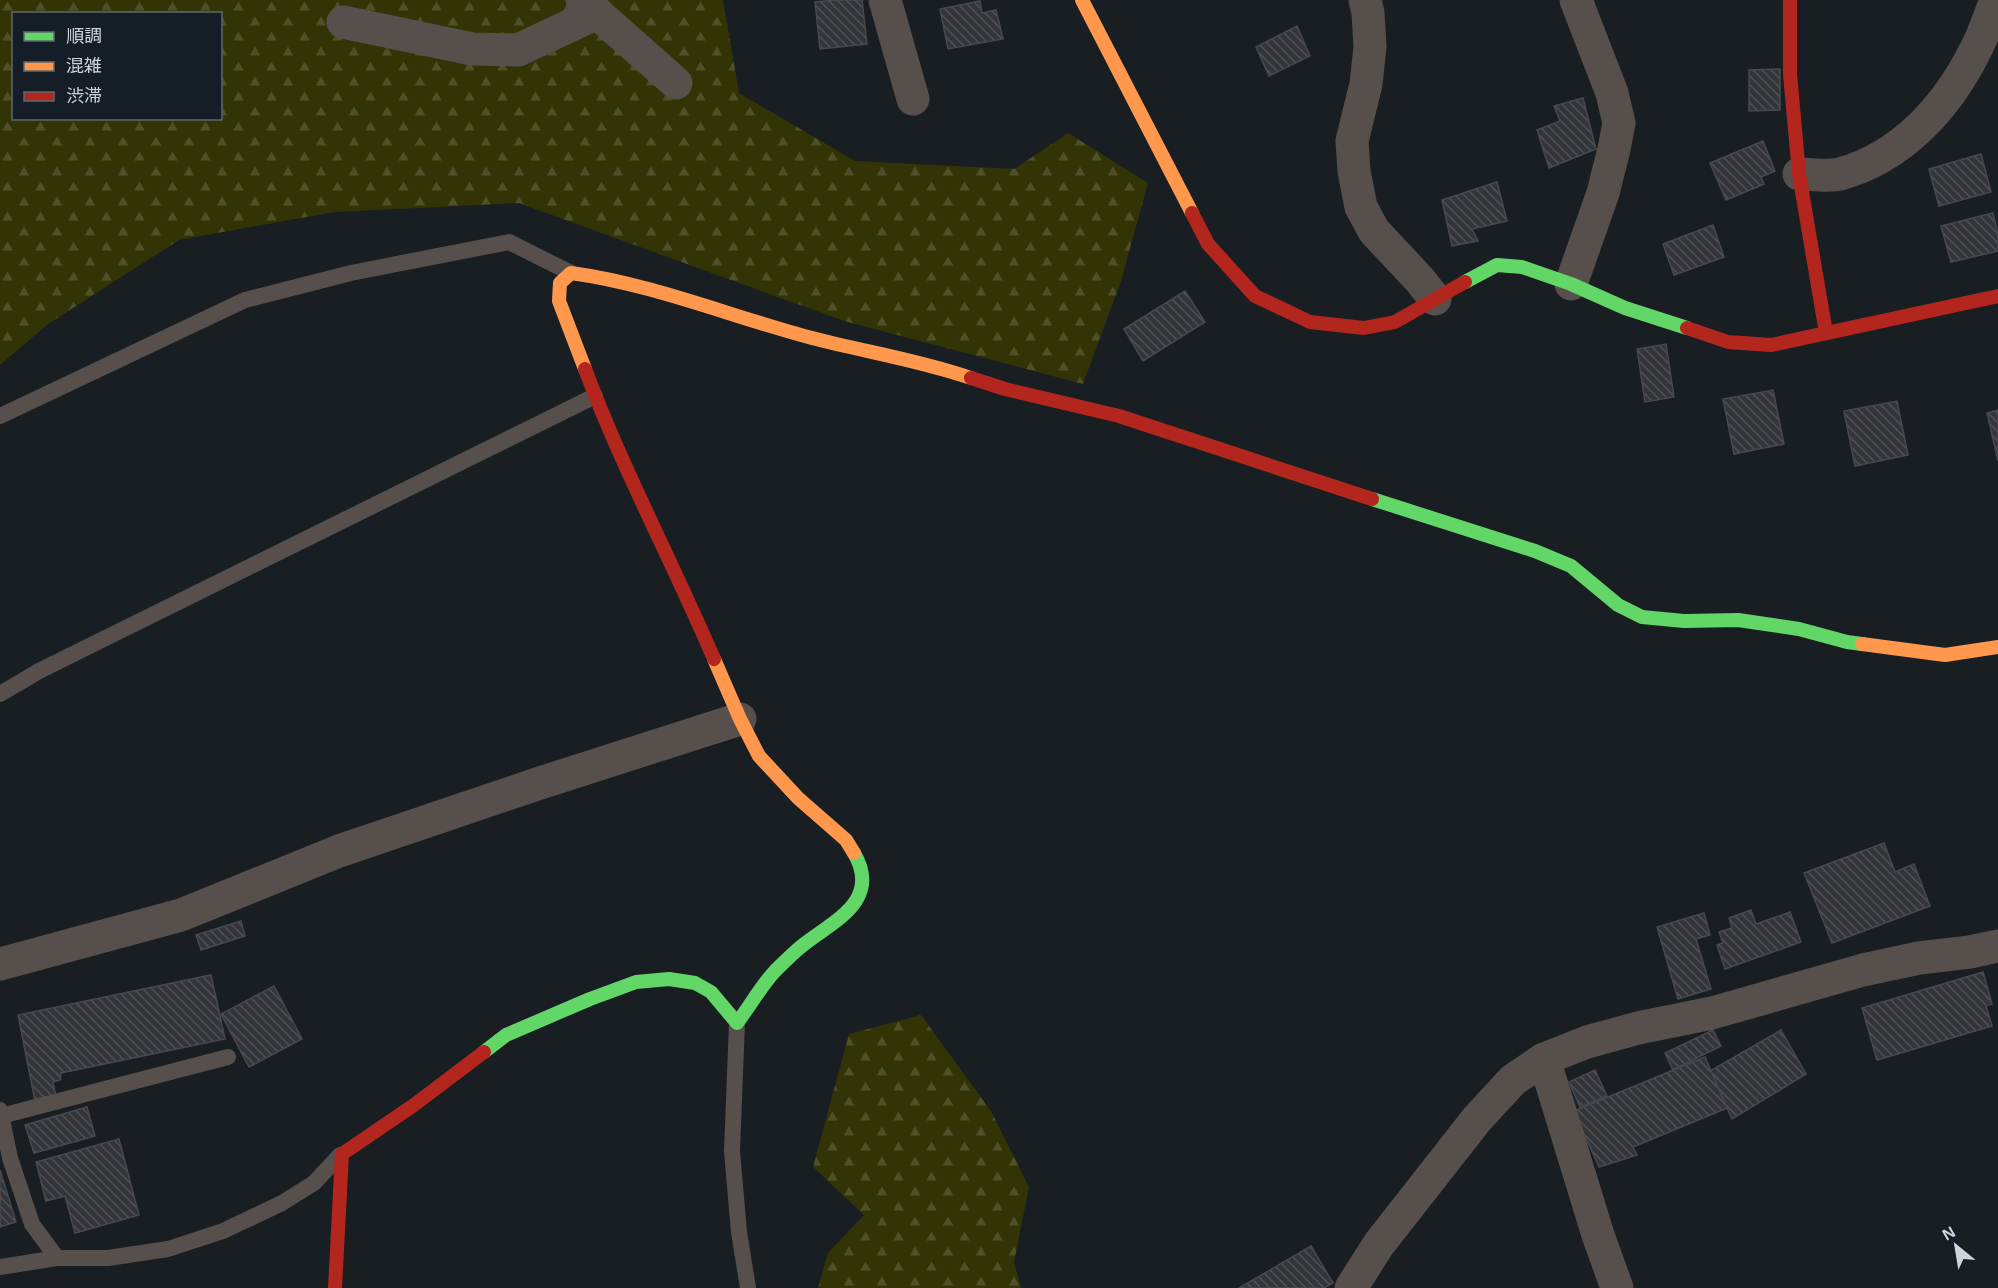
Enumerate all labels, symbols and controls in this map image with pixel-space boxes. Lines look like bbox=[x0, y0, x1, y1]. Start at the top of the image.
legend bbox=[12, 12, 222, 120]
text: 順調 bbox=[66, 26, 102, 46]
text: 混雑 bbox=[66, 56, 102, 76]
text: 渋滞 bbox=[66, 86, 102, 106]
north arrow bbox=[1926, 1216, 1986, 1276]
text: N bbox=[1939, 1223, 1958, 1244]

